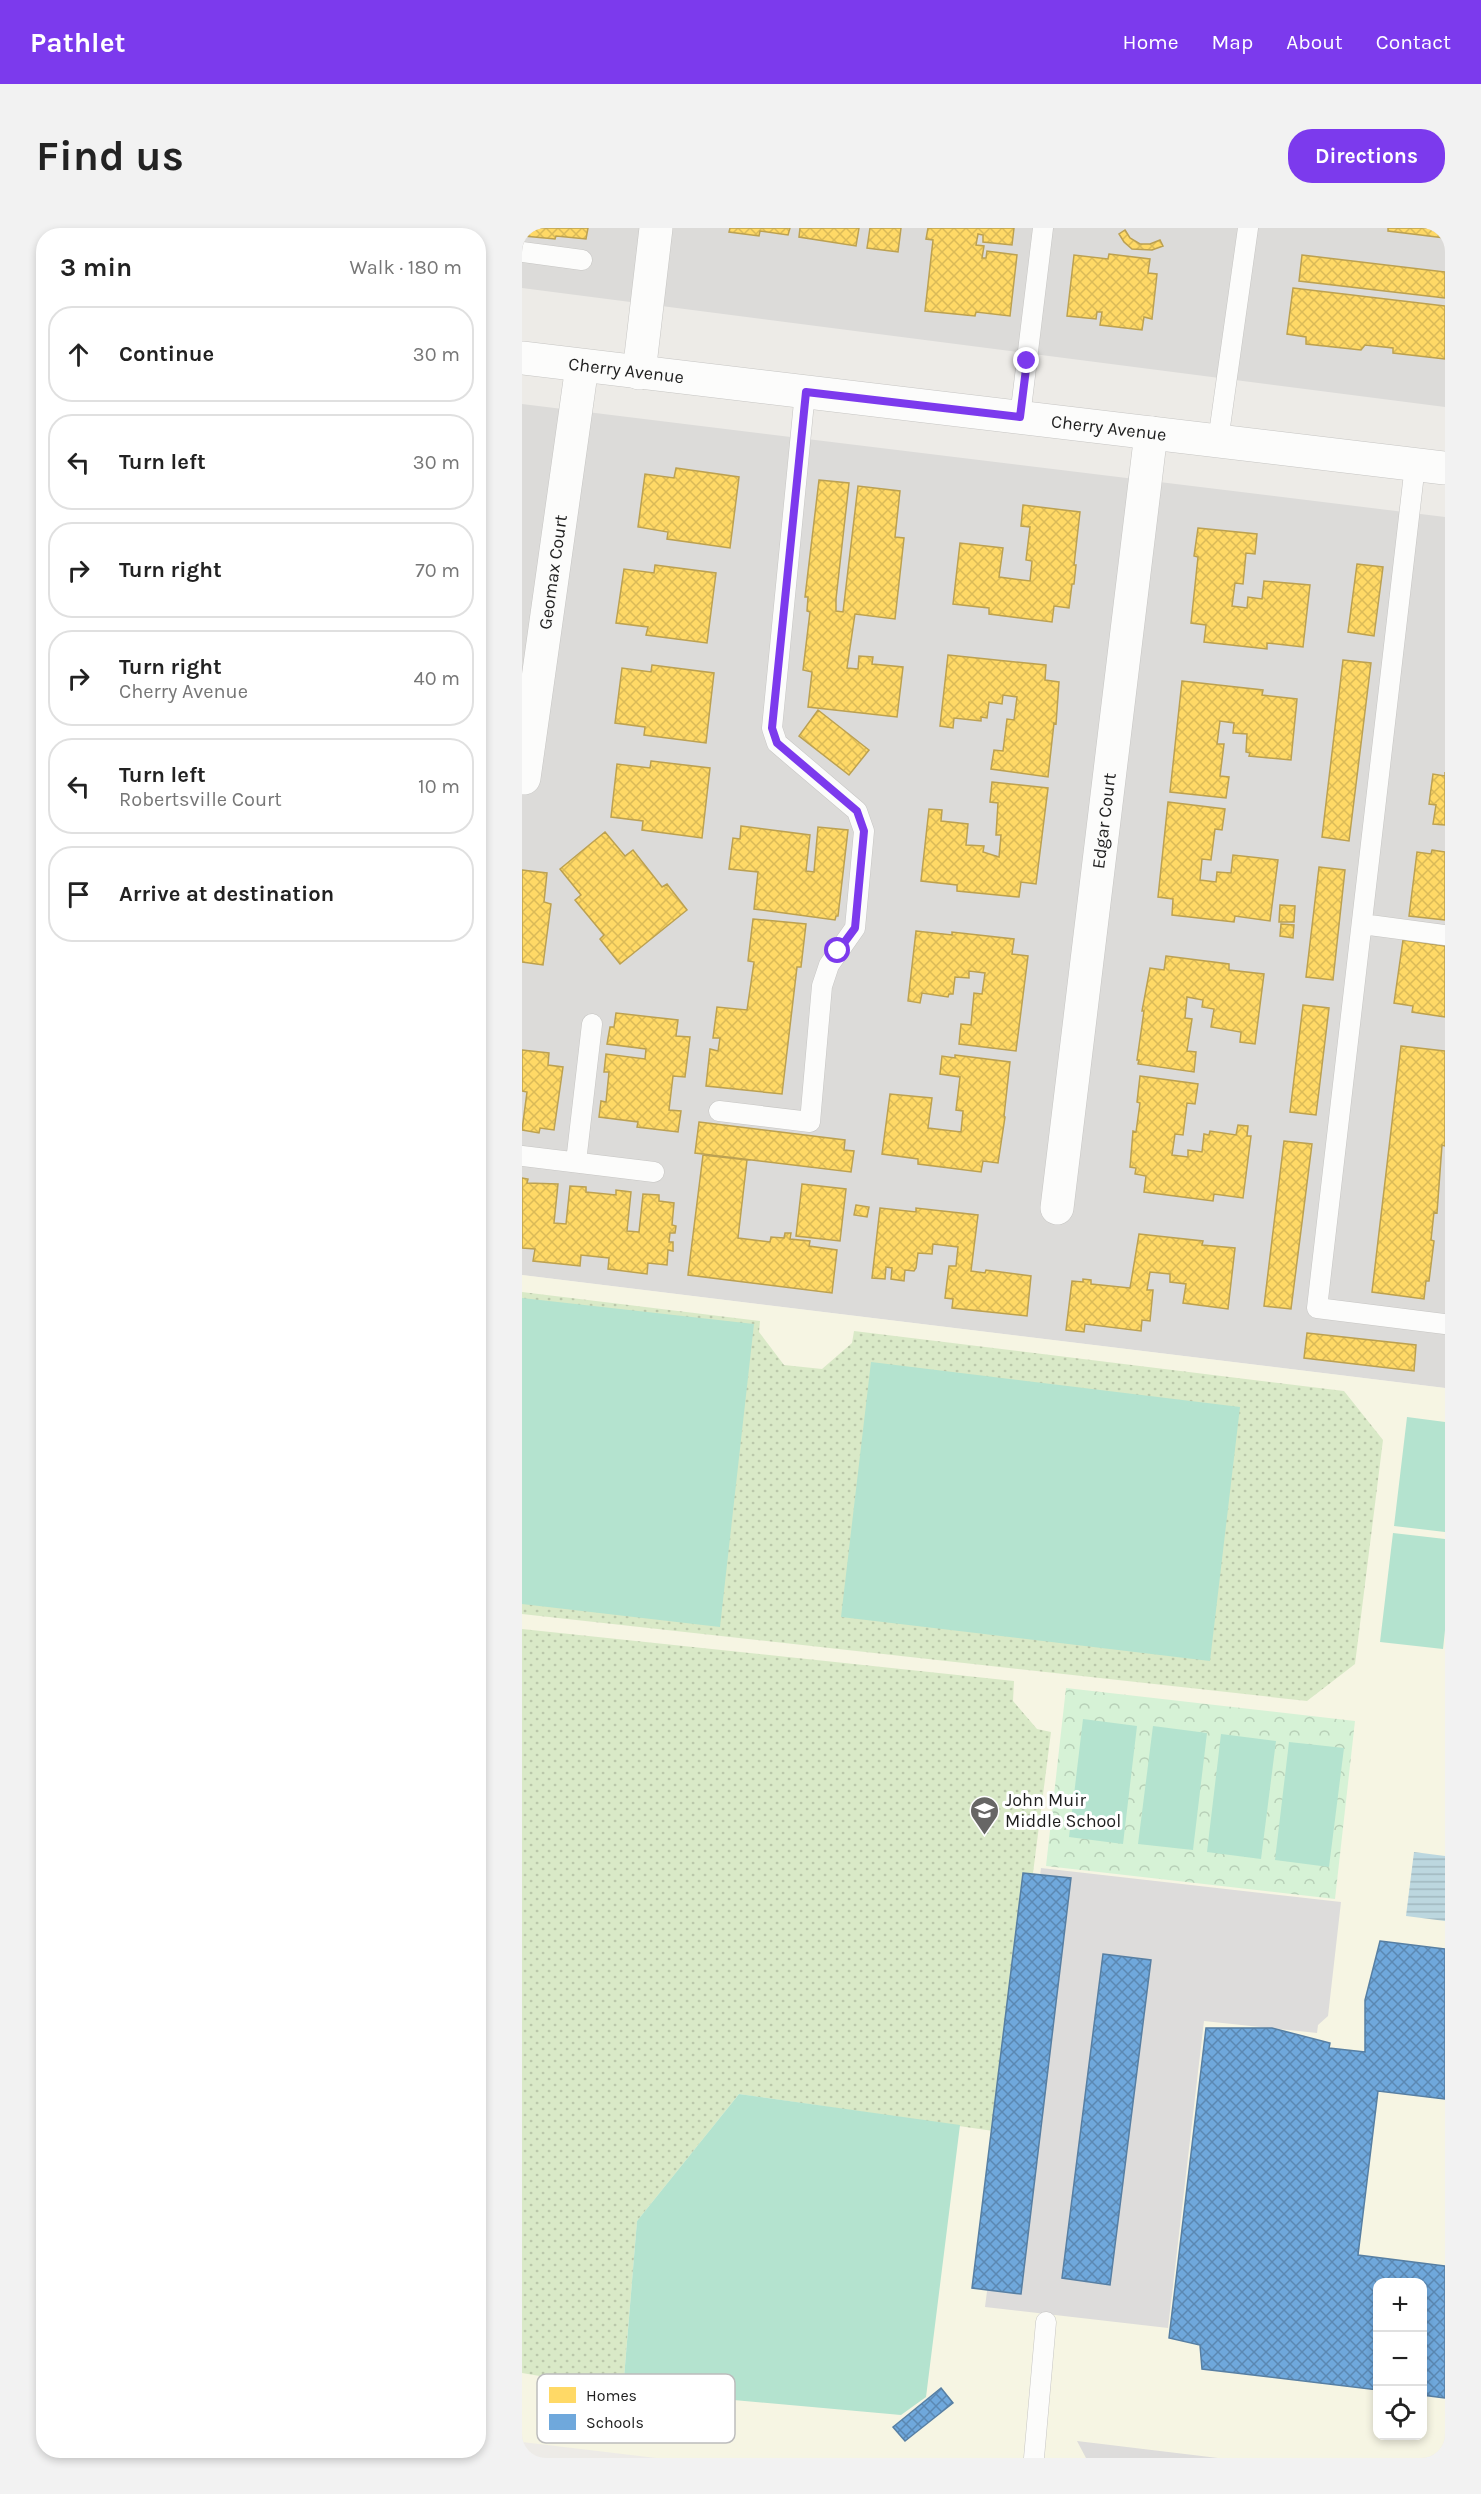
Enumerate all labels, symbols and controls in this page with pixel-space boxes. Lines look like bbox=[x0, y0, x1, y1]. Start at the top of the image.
text: Pathlet bbox=[30, 26, 126, 59]
text: Home bbox=[1123, 30, 1179, 54]
text: Map bbox=[1212, 30, 1253, 54]
text: About bbox=[1286, 30, 1343, 54]
text: Contact bbox=[1376, 30, 1451, 54]
button: Directions bbox=[1288, 129, 1445, 183]
text: Find us bbox=[36, 131, 184, 181]
text: 3 min bbox=[60, 252, 132, 283]
text: Walk · 180 m bbox=[350, 256, 462, 279]
icon: ahead bbox=[62, 338, 95, 371]
text: Continue bbox=[119, 341, 214, 367]
text: 30 m bbox=[413, 343, 460, 366]
route end bbox=[1013, 347, 1039, 373]
street label: Cherry Avenue bbox=[567, 353, 685, 388]
street label: Cherry Avenue bbox=[1050, 410, 1168, 446]
icon: left bbox=[62, 446, 95, 479]
text: Turn left bbox=[119, 449, 206, 475]
text: 30 m bbox=[413, 451, 460, 474]
street label: Geomax Court bbox=[534, 513, 572, 631]
icon: right bbox=[62, 554, 95, 587]
text: Turn right bbox=[119, 557, 222, 583]
text: 70 m bbox=[415, 559, 460, 582]
text: Turn right bbox=[119, 654, 222, 680]
icon: right bbox=[62, 662, 95, 695]
text: 40 m bbox=[414, 667, 460, 690]
text: Cherry Avenue bbox=[119, 680, 248, 703]
text: Turn left bbox=[119, 762, 206, 788]
icon: left bbox=[62, 770, 95, 803]
street label: Edgar Court bbox=[1087, 771, 1121, 870]
text: 10 m bbox=[418, 775, 460, 798]
text: Robertsville Court bbox=[119, 788, 282, 811]
icon: arrive bbox=[62, 878, 95, 911]
text: Arrive at destination bbox=[119, 881, 334, 907]
route start bbox=[824, 937, 850, 963]
place label: John Muir Middle School bbox=[1005, 1789, 1121, 1832]
school or university icon: John Muir Middle School bbox=[968, 1794, 1000, 1836]
map controls bbox=[1373, 2278, 1427, 2440]
button: + bbox=[1373, 2278, 1427, 2332]
button: − bbox=[1373, 2332, 1427, 2386]
legend bbox=[537, 2374, 735, 2443]
text: Homes bbox=[586, 2386, 637, 2405]
button: locate bbox=[1373, 2386, 1427, 2440]
text: Schools bbox=[586, 2413, 644, 2432]

